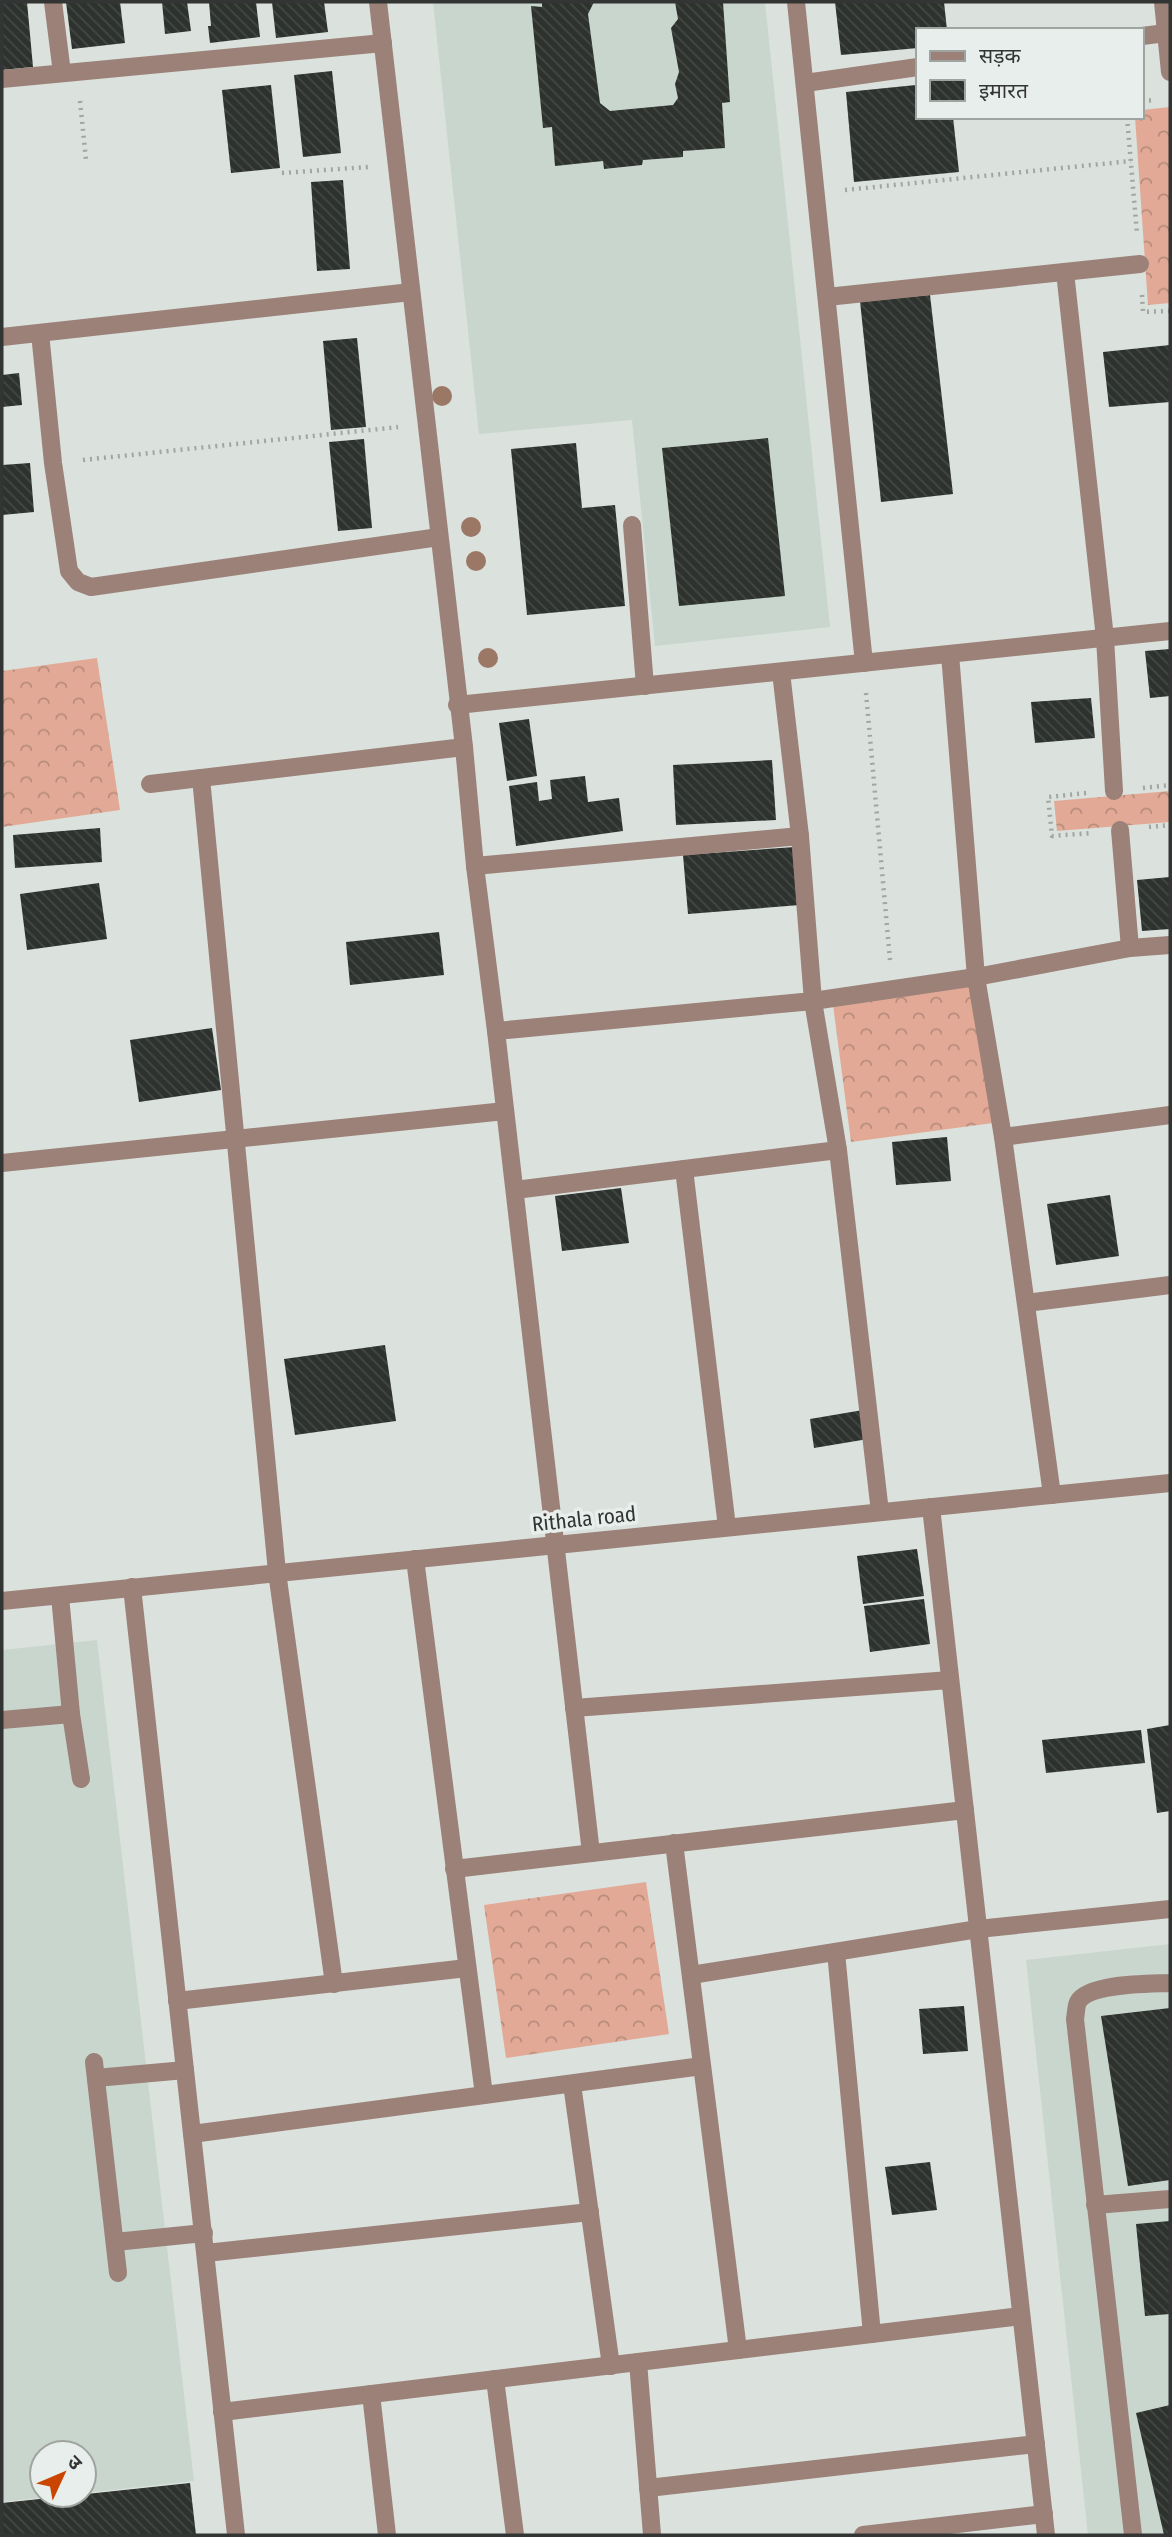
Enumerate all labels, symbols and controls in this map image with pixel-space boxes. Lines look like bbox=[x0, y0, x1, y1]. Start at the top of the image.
legend bbox=[916, 28, 1144, 119]
text: सड़क bbox=[979, 43, 1021, 69]
text: इमारत bbox=[979, 78, 1029, 104]
street label: Rithala road bbox=[531, 1501, 637, 1537]
north arrow bbox=[28, 2439, 98, 2509]
text: उ bbox=[63, 2451, 88, 2475]

